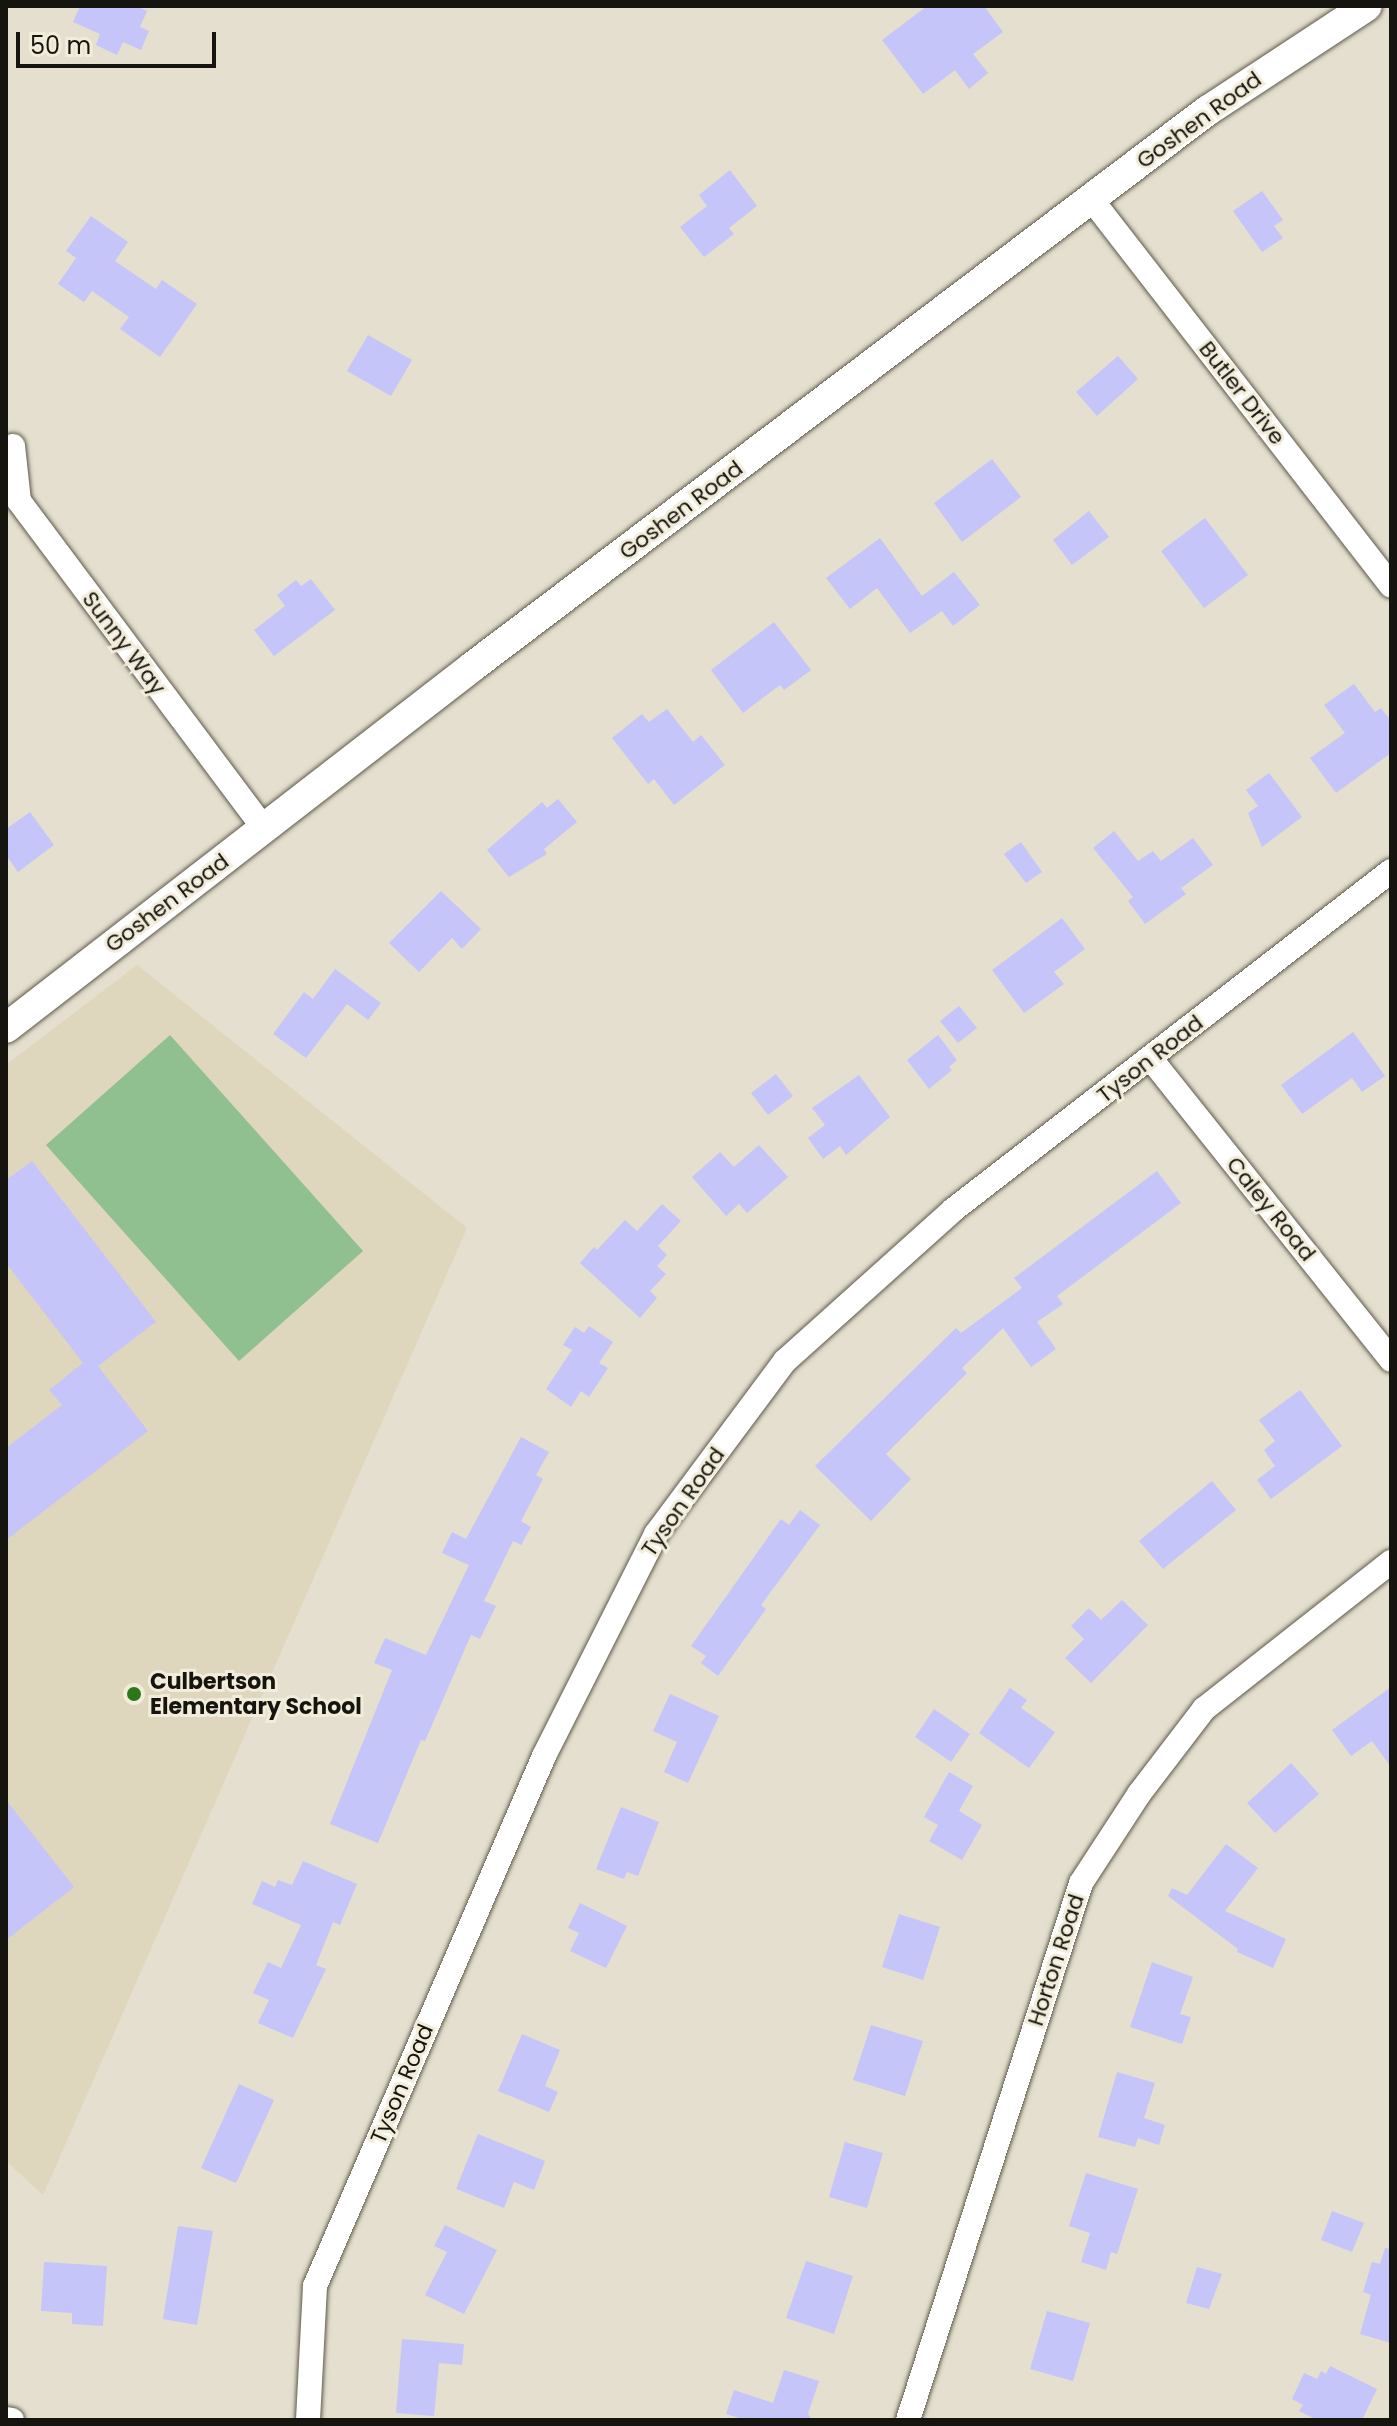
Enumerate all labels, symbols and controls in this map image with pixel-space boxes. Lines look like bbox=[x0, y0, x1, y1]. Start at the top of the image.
scale bar bbox=[20, 16, 220, 66]
text: 50 m bbox=[30, 29, 91, 62]
street label: Goshen Road bbox=[1132, 66, 1266, 174]
street label: Butler Drive bbox=[1193, 336, 1291, 450]
street label: Goshen Road bbox=[614, 455, 748, 565]
street label: Sunny Way bbox=[77, 586, 171, 700]
street label: Goshen Road bbox=[100, 848, 234, 958]
street label: Tyson Road bbox=[1092, 1010, 1208, 1108]
street label: Caley Road bbox=[1221, 1152, 1321, 1266]
street label: Tyson Road bbox=[636, 1442, 730, 1562]
place label: Culbertson Elementary School bbox=[150, 1668, 362, 1720]
marker: Culbertson Elementary School bbox=[125, 1685, 143, 1703]
street label: Horton Road bbox=[1022, 1891, 1090, 2029]
street label: Tyson Road bbox=[365, 2020, 439, 2148]

